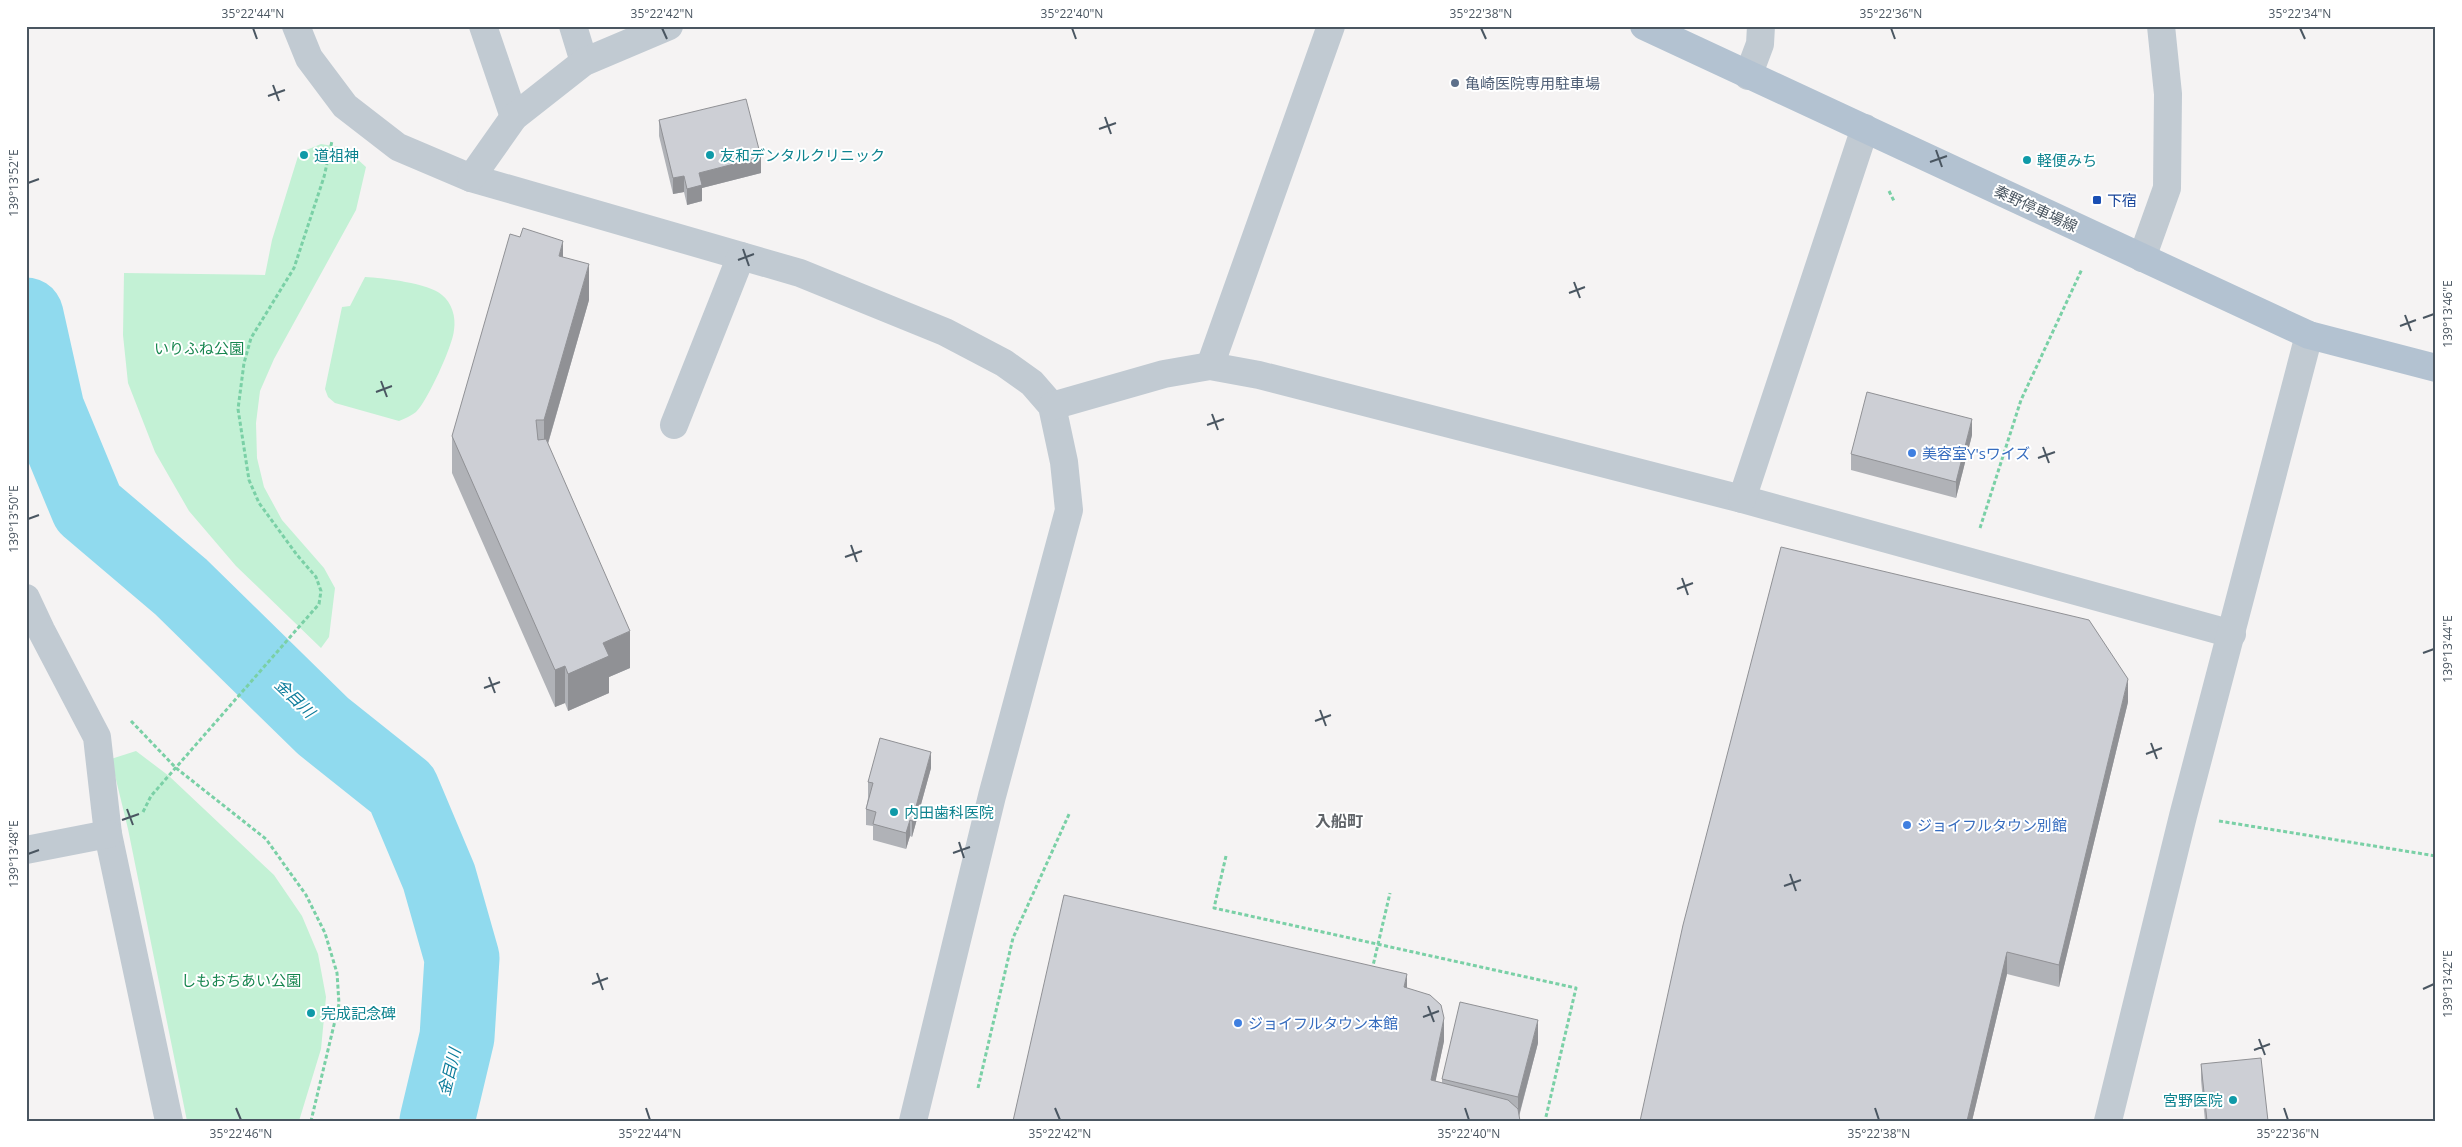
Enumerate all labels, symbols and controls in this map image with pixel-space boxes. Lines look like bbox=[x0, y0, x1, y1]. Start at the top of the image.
text: 35°22'44"N bbox=[222, 5, 284, 22]
text: 35°22'42"N bbox=[631, 5, 693, 22]
text: 35°22'40"N bbox=[1041, 5, 1103, 22]
text: 35°22'38"N bbox=[1450, 5, 1512, 22]
text: 35°22'36"N bbox=[1860, 5, 1922, 22]
text: 35°22'34"N bbox=[2269, 5, 2331, 22]
place label: 亀崎医院専用駐車場 bbox=[1465, 73, 1600, 93]
marker: 亀崎医院専用駐車場 bbox=[1449, 77, 1461, 89]
place label: 道祖神 bbox=[314, 145, 359, 165]
place label: 友和デンタルクリニック bbox=[720, 145, 885, 165]
text: 139°13'52"E bbox=[5, 149, 22, 217]
marker: 道祖神 bbox=[298, 149, 310, 161]
marker: 友和デンタルクリニック bbox=[704, 149, 716, 161]
place label: 軽便みち bbox=[2037, 150, 2097, 170]
marker: 軽便みち bbox=[2021, 154, 2033, 166]
street label: 秦野停車場線 bbox=[1991, 180, 2081, 236]
place label: 下宿 bbox=[2107, 190, 2137, 210]
marker: 下宿 bbox=[2091, 194, 2103, 206]
text: 139°13'46"E bbox=[2439, 280, 2456, 348]
park label: いりふね公園 bbox=[154, 338, 244, 358]
place label: 美容室Y'sワイズ bbox=[1922, 443, 2030, 463]
marker: 美容室Y'sワイズ bbox=[1906, 447, 1918, 459]
text: 139°13'50"E bbox=[5, 485, 22, 553]
text: 139°13'44"E bbox=[2439, 615, 2456, 683]
water label: 金目川 bbox=[270, 673, 321, 724]
place label: 内田歯科医院 bbox=[904, 802, 994, 822]
marker: 内田歯科医院 bbox=[888, 806, 900, 818]
district label: 入船町 bbox=[1315, 810, 1363, 832]
place label: ジョイフルタウン別館 bbox=[1917, 815, 2067, 835]
marker: ジョイフルタウン別館 bbox=[1901, 819, 1913, 831]
text: 139°13'48"E bbox=[5, 820, 22, 888]
text: 139°13'42"E bbox=[2439, 950, 2456, 1018]
park label: しもおちあい公園 bbox=[181, 970, 301, 990]
place label: 完成記念碑 bbox=[321, 1003, 396, 1023]
marker: 完成記念碑 bbox=[305, 1007, 317, 1019]
place label: ジョイフルタウン本館 bbox=[1248, 1013, 1398, 1033]
marker: ジョイフルタウン本館 bbox=[1232, 1017, 1244, 1029]
water label: 金目川 bbox=[433, 1044, 466, 1098]
place label: 宮野医院 bbox=[2163, 1090, 2223, 1110]
marker: 宮野医院 bbox=[2227, 1094, 2239, 1106]
text: 35°22'46"N bbox=[210, 1125, 272, 1142]
text: 35°22'44"N bbox=[619, 1125, 681, 1142]
text: 35°22'42"N bbox=[1029, 1125, 1091, 1142]
text: 35°22'40"N bbox=[1438, 1125, 1500, 1142]
text: 35°22'38"N bbox=[1848, 1125, 1910, 1142]
text: 35°22'36"N bbox=[2257, 1125, 2319, 1142]

